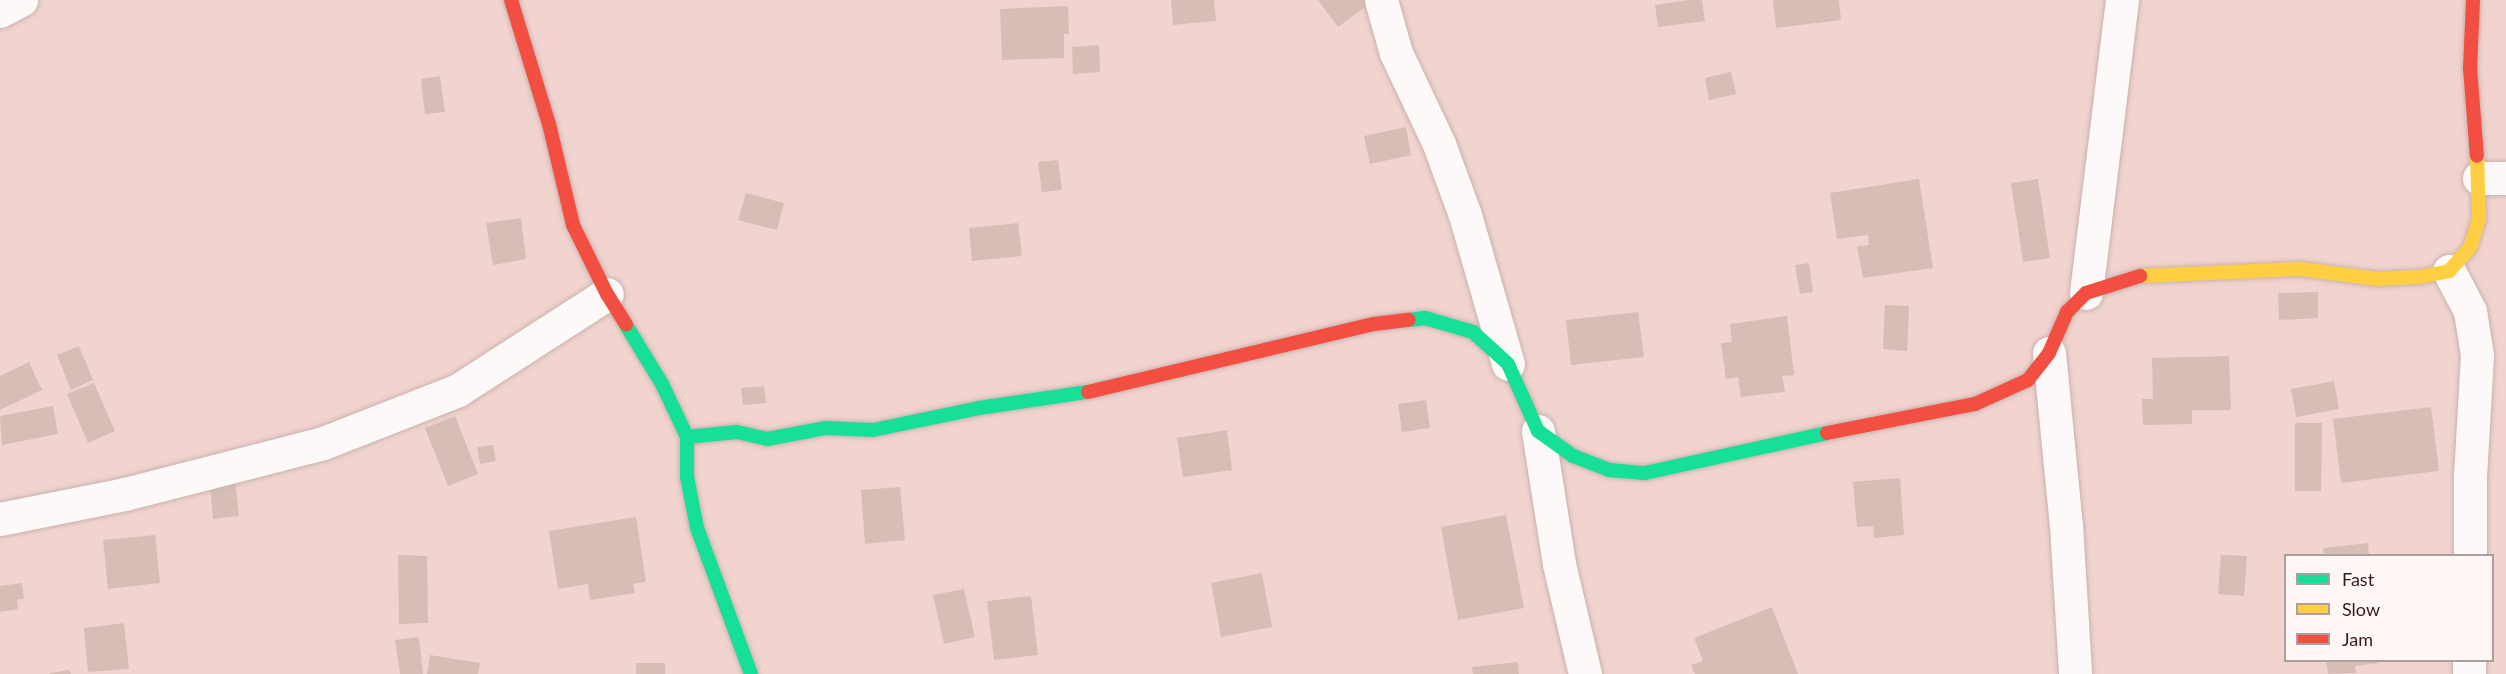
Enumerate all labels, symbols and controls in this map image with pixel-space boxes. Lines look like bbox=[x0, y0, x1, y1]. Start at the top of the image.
legend bbox=[2284, 554, 2494, 662]
text: Fast bbox=[2342, 568, 2374, 590]
text: Slow bbox=[2342, 598, 2380, 620]
text: Jam bbox=[2342, 628, 2373, 650]

